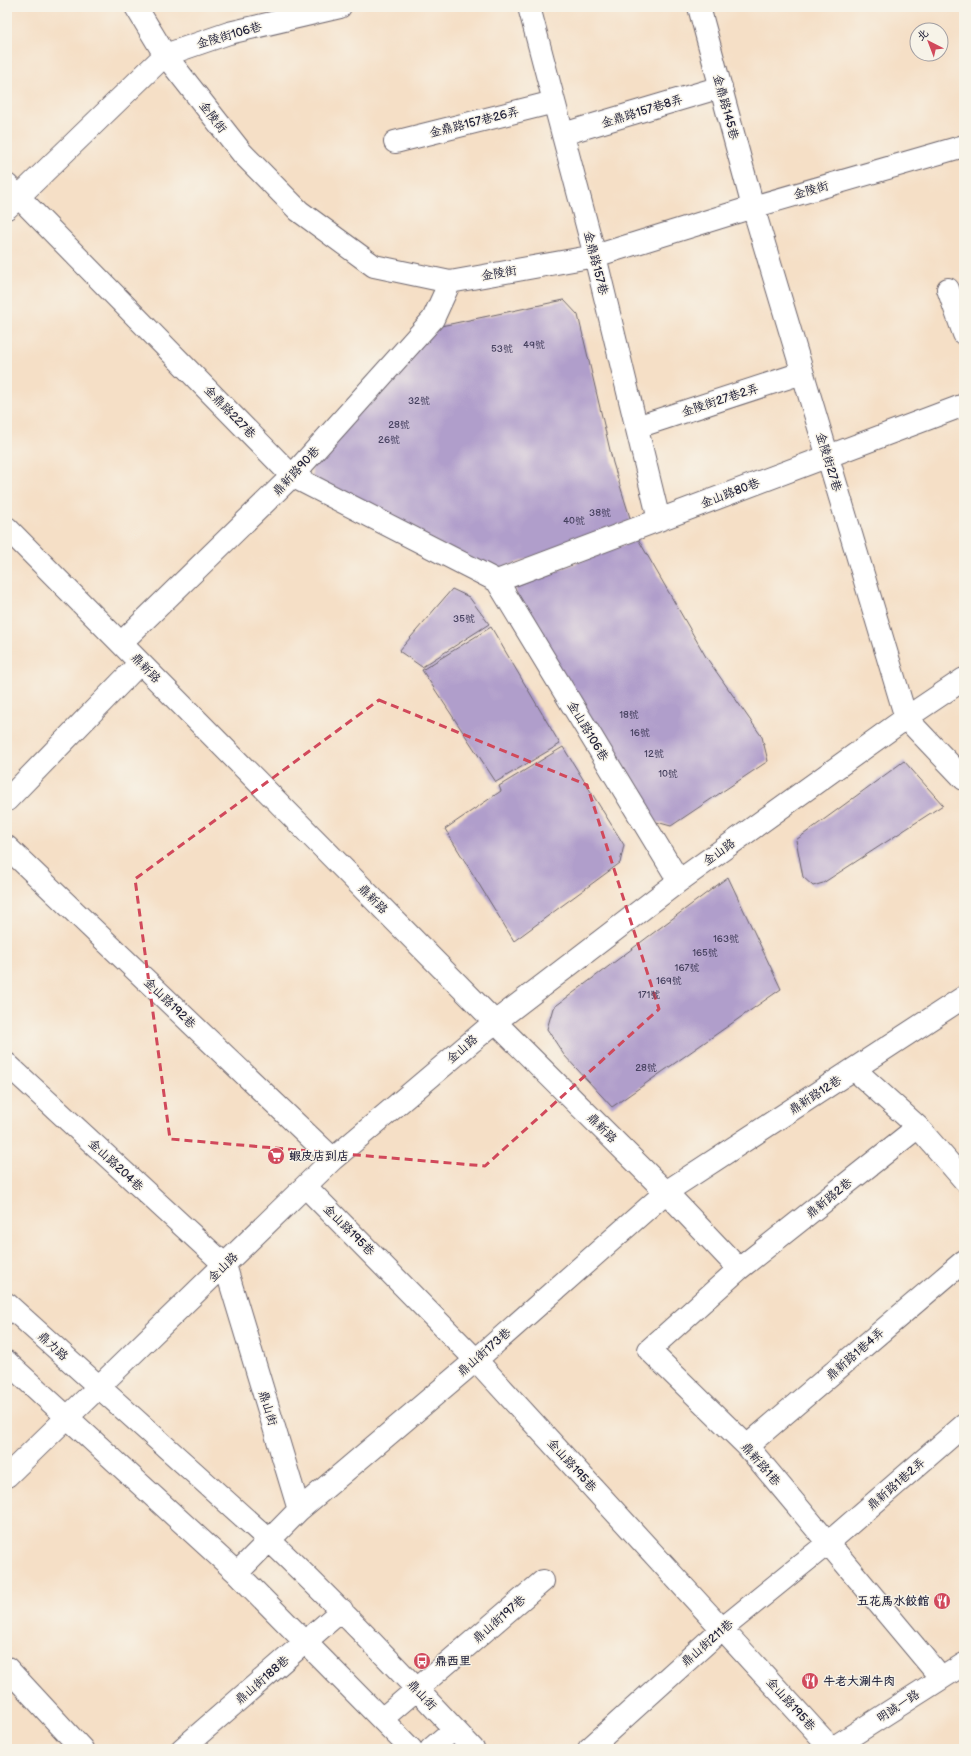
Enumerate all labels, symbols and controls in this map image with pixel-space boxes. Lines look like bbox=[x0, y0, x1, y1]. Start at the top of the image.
street label: 金陵街106巷 bbox=[195, 19, 263, 52]
north arrow bbox=[909, 22, 949, 62]
text: 北 bbox=[914, 26, 931, 43]
street label: 金鼎路145巷 bbox=[710, 73, 741, 141]
street label: 金鼎路157巷8弄 bbox=[600, 92, 685, 131]
street label: 金陵街 bbox=[196, 99, 230, 136]
street label: 金鼎路157巷26弄 bbox=[428, 104, 520, 141]
street label: 金陵街 bbox=[792, 178, 831, 203]
street label: 金鼎路157巷 bbox=[580, 230, 611, 297]
street label: 金陵街 bbox=[480, 263, 518, 284]
house number: 49號 bbox=[523, 339, 545, 351]
house number: 53號 bbox=[491, 343, 513, 355]
street label: 金陵街27巷2弄 bbox=[680, 381, 761, 420]
street label: 金鼎路227巷 bbox=[201, 383, 259, 442]
house number: 32號 bbox=[408, 395, 430, 407]
house number: 28號 bbox=[388, 419, 410, 431]
street label: 金陵街27巷 bbox=[812, 431, 845, 493]
house number: 26號 bbox=[378, 434, 400, 446]
street label: 鼎新路90巷 bbox=[270, 444, 323, 499]
street label: 金山路80巷 bbox=[699, 475, 762, 512]
house number: 38號 bbox=[589, 507, 611, 519]
house number: 40號 bbox=[563, 515, 585, 527]
house number: 35號 bbox=[453, 613, 475, 625]
street label: 鼎新路 bbox=[128, 650, 164, 687]
street label: 金山路106巷 bbox=[564, 699, 611, 764]
house number: 18號 bbox=[619, 709, 639, 721]
house number: 16號 bbox=[630, 727, 650, 739]
house number: 12號 bbox=[644, 748, 664, 760]
house number: 10號 bbox=[658, 768, 678, 780]
street label: 金山路 bbox=[700, 836, 738, 869]
street label: 鼎新路 bbox=[355, 881, 391, 917]
house number: 163號 bbox=[713, 933, 739, 945]
house number: 165號 bbox=[692, 947, 718, 959]
house number: 167號 bbox=[675, 962, 699, 974]
street label: 金山路192巷 bbox=[140, 975, 199, 1032]
house number: 169號 bbox=[656, 975, 682, 987]
house number: 171號 bbox=[638, 989, 660, 1001]
street label: 金山路 bbox=[444, 1032, 481, 1067]
house number: 28號 bbox=[635, 1062, 657, 1074]
street label: 鼎新路12巷 bbox=[786, 1073, 844, 1118]
street label: 鼎新路 bbox=[584, 1110, 620, 1146]
street label: 金山路204巷 bbox=[85, 1136, 146, 1195]
supermarket icon: 蝦皮店到店 bbox=[266, 1146, 286, 1166]
place label: 蝦皮店到店 bbox=[289, 1149, 349, 1164]
street label: 鼎新路2巷 bbox=[803, 1175, 855, 1222]
street label: 金山路195巷 bbox=[320, 1202, 377, 1259]
street label: 金山路 bbox=[205, 1249, 242, 1285]
street label: 鼎山街173巷 bbox=[455, 1325, 514, 1380]
street label: 鼎新路1巷4弄 bbox=[823, 1325, 887, 1384]
street label: 鼎力路 bbox=[34, 1329, 71, 1364]
street label: 鼎山街 bbox=[255, 1389, 280, 1428]
street label: 金山路195巷 bbox=[544, 1436, 599, 1495]
street label: 鼎新路1巷 bbox=[738, 1440, 784, 1489]
street label: 鼎新路1巷2弄 bbox=[864, 1455, 928, 1514]
restaurant icon: 五花馬水餃館 bbox=[932, 1591, 952, 1611]
street label: 鼎山街197巷 bbox=[470, 1592, 529, 1647]
place label: 五花馬水餃館 bbox=[857, 1594, 930, 1609]
street label: 鼎山街211巷 bbox=[678, 1617, 736, 1670]
bus stop icon: 鼎西里 bbox=[412, 1651, 432, 1671]
street label: 鼎山街188巷 bbox=[232, 1653, 292, 1708]
place label: 鼎西里 bbox=[435, 1654, 471, 1669]
restaurant icon: 牛老大涮牛肉 bbox=[800, 1671, 820, 1691]
place label: 牛老大涮牛肉 bbox=[823, 1674, 895, 1689]
street label: 金山路195巷 bbox=[763, 1675, 818, 1734]
street label: 鼎山街 bbox=[404, 1677, 439, 1714]
street label: 明誠一路 bbox=[874, 1687, 922, 1726]

